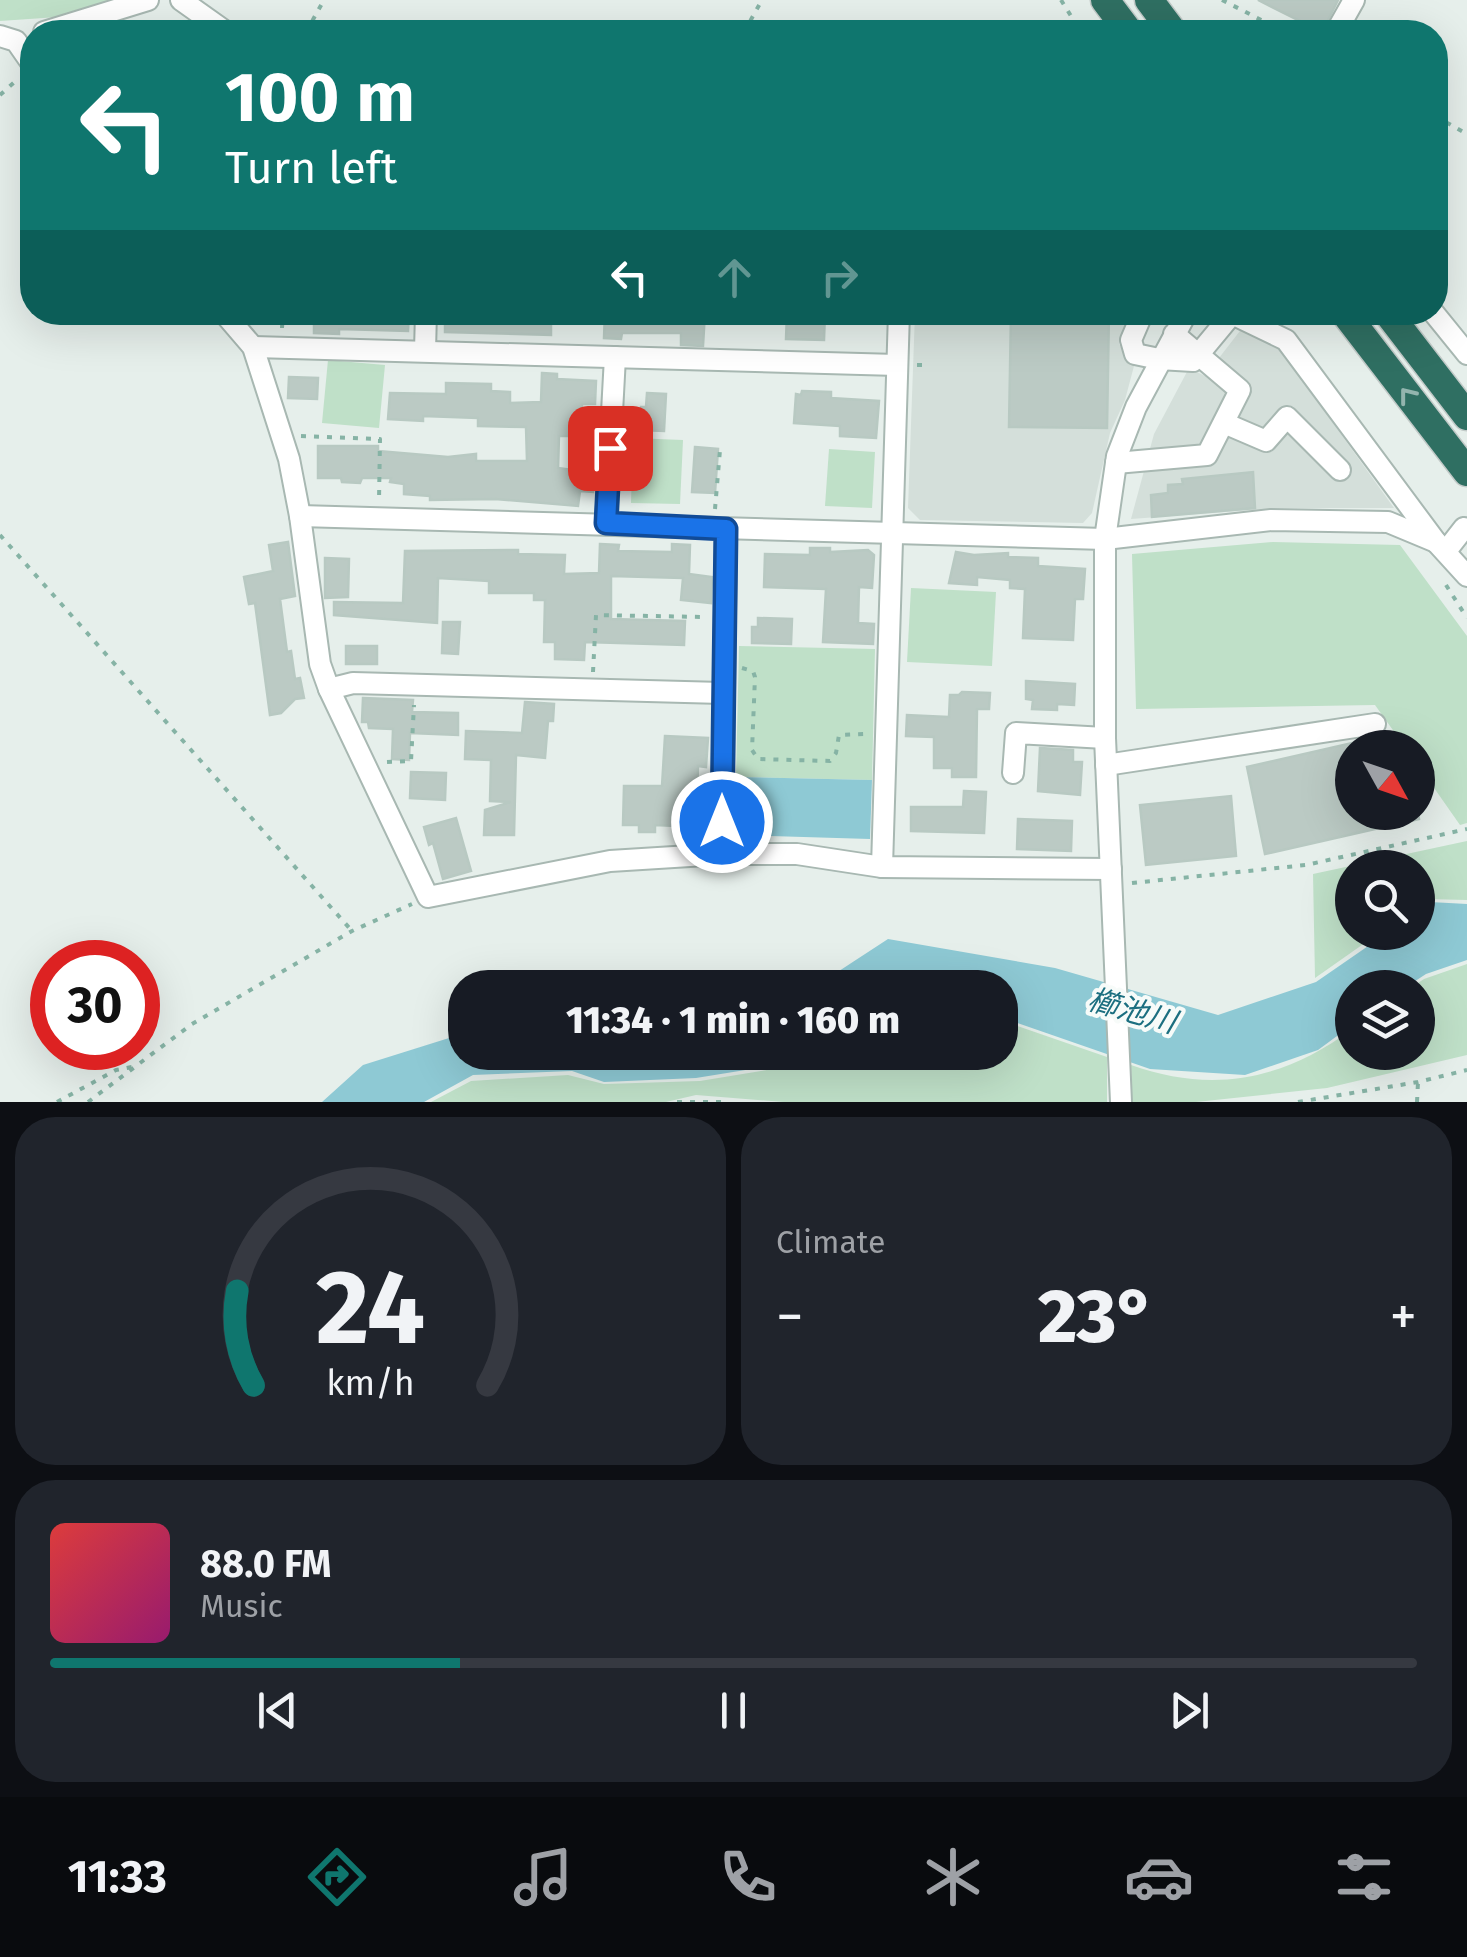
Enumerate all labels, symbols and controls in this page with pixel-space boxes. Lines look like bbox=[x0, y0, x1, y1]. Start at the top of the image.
text: 100 m bbox=[225, 56, 415, 140]
icon: left bbox=[60, 60, 190, 190]
text: Turn left bbox=[225, 141, 397, 195]
icon: left bbox=[602, 250, 657, 305]
icon: ahead bbox=[707, 250, 762, 305]
icon: right bbox=[812, 250, 867, 305]
one-way arrow bbox=[1402, 388, 1419, 406]
pin bbox=[568, 406, 653, 491]
icon: arrive bbox=[583, 421, 638, 476]
north arrow bbox=[1335, 730, 1435, 830]
map controls bbox=[1335, 730, 1435, 1070]
position arrow bbox=[670, 770, 774, 874]
button: search bbox=[1335, 850, 1435, 950]
speed limit sign: 30 bbox=[30, 940, 160, 1070]
button: layers bbox=[1335, 970, 1435, 1070]
water label: 櫛池川 bbox=[1084, 981, 1183, 1042]
text: 11:34 · 1 min · 160 m bbox=[566, 997, 900, 1043]
text: Climate bbox=[776, 1223, 885, 1261]
text: 24 bbox=[316, 1246, 425, 1371]
text: 23° bbox=[1038, 1272, 1155, 1362]
text: − bbox=[776, 1284, 804, 1350]
text: + bbox=[1390, 1284, 1417, 1350]
text: km/h bbox=[326, 1362, 415, 1404]
text: 88.0 FM bbox=[200, 1541, 331, 1587]
text: Music bbox=[200, 1587, 283, 1625]
icon: previous bbox=[250, 1683, 305, 1738]
icon: pause bbox=[706, 1683, 761, 1738]
icon: next bbox=[1162, 1683, 1217, 1738]
icon: directions bbox=[302, 1842, 372, 1912]
icon: music bbox=[508, 1842, 578, 1912]
icon: phone bbox=[713, 1842, 783, 1912]
icon: climate bbox=[918, 1842, 988, 1912]
icon: car bbox=[1124, 1842, 1194, 1912]
icon: filters bbox=[1329, 1842, 1399, 1912]
text: 11:33 bbox=[68, 1850, 167, 1904]

